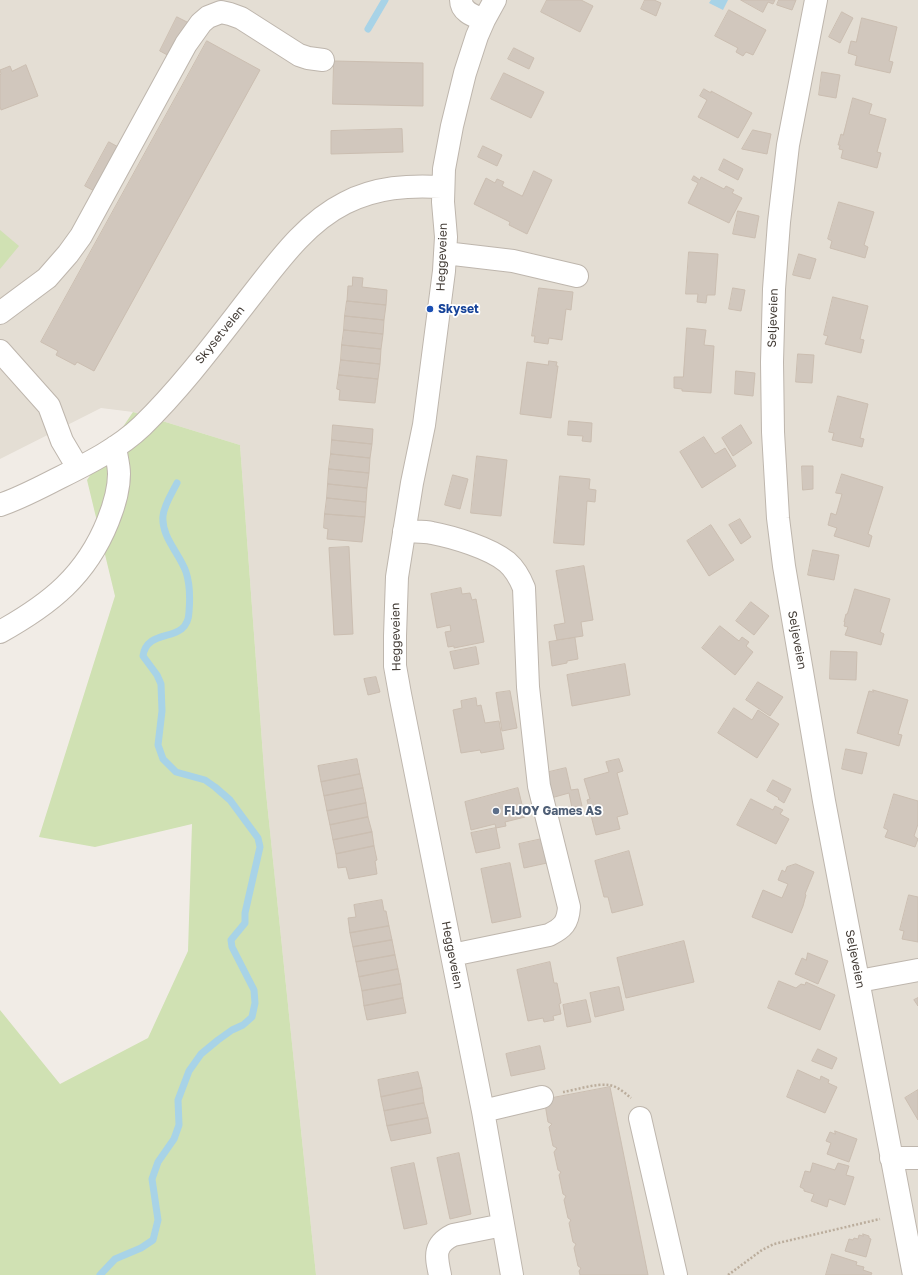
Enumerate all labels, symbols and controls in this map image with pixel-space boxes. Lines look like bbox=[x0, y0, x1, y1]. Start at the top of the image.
street label: Heggeveien bbox=[434, 222, 450, 292]
street label: Seljeveien bbox=[765, 288, 781, 348]
place label: Skyset bbox=[438, 302, 479, 316]
street label: Skysetveien bbox=[192, 303, 248, 367]
marker: Skyset bbox=[425, 304, 435, 314]
street label: Heggeveien bbox=[388, 603, 404, 671]
street label: Seljeveien bbox=[785, 609, 809, 671]
place label: FIJOY Games AS bbox=[504, 804, 602, 818]
marker: FIJOY Games AS bbox=[491, 806, 501, 816]
street label: Heggeveien bbox=[438, 920, 466, 990]
street label: Seljeveien bbox=[842, 928, 868, 990]

